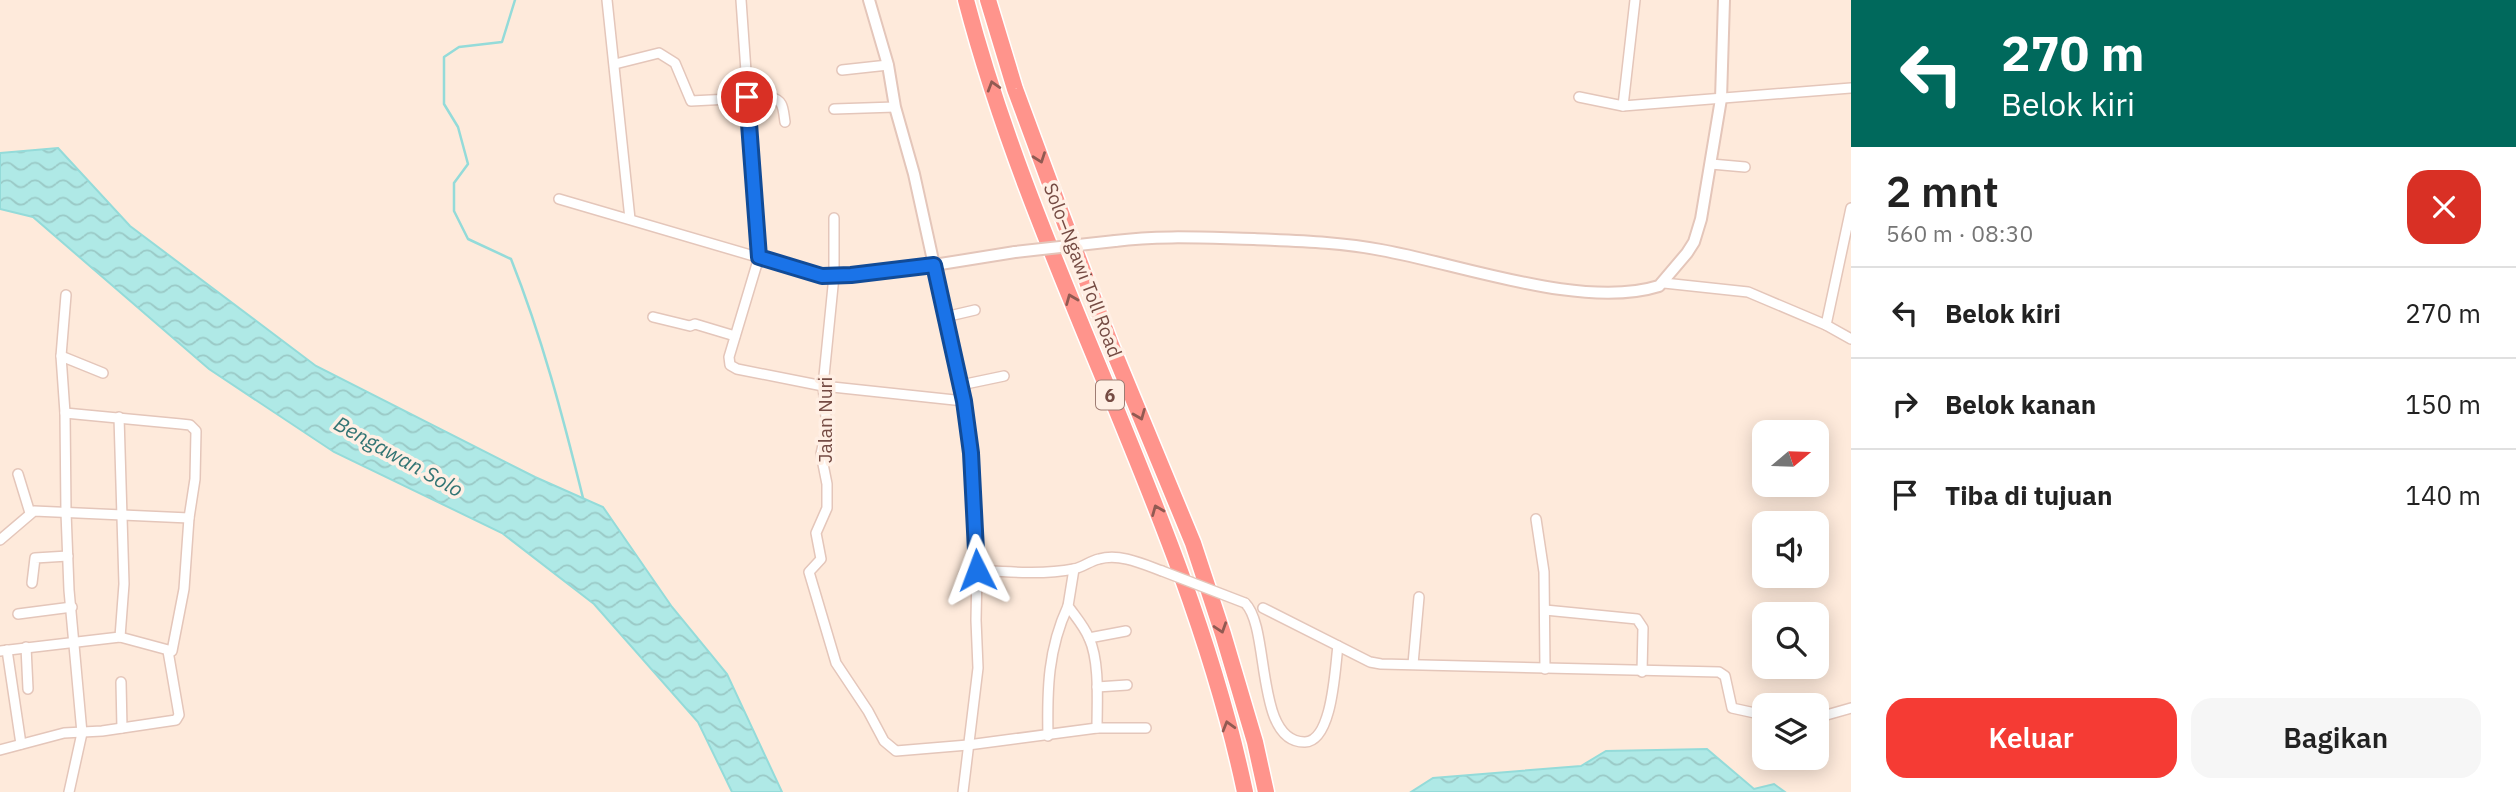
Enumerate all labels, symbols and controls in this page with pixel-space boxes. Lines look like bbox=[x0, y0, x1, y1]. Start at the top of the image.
text: 270 m bbox=[2001, 21, 2145, 84]
icon: left bbox=[1886, 28, 1977, 119]
pin bbox=[717, 67, 777, 127]
icon: arrive bbox=[728, 78, 766, 116]
one-way arrow bbox=[986, 80, 1001, 92]
text: Belok kiri bbox=[2001, 83, 2135, 125]
one-way arrow bbox=[1032, 151, 1046, 163]
text: 2 mnt bbox=[1886, 164, 1999, 219]
button: close bbox=[2407, 170, 2481, 244]
street label: Solo–Ngawi Toll Road bbox=[1039, 179, 1127, 361]
text: 560 m · 08:30 bbox=[1886, 218, 2033, 248]
one-way arrow bbox=[1066, 294, 1080, 306]
icon: left bbox=[1886, 294, 1924, 332]
text: Belok kiri bbox=[1945, 296, 2061, 330]
text: 270 m bbox=[2405, 296, 2481, 330]
street label: Jalan Nuri bbox=[813, 377, 837, 463]
road number: 6 bbox=[1096, 380, 1124, 410]
icon: right bbox=[1886, 385, 1924, 423]
text: Belok kanan bbox=[1945, 387, 2096, 421]
text: 150 m bbox=[2405, 387, 2481, 421]
water label: Bengawan Solo bbox=[329, 409, 469, 503]
one-way arrow bbox=[1132, 409, 1146, 421]
north arrow bbox=[1752, 420, 1829, 497]
map controls bbox=[1752, 420, 1829, 770]
icon: arrive bbox=[1886, 476, 1924, 514]
text: Tiba di tujuan bbox=[1945, 478, 2112, 512]
text: 140 m bbox=[2405, 478, 2481, 512]
one-way arrow bbox=[1151, 505, 1165, 517]
button: sound bbox=[1752, 511, 1829, 588]
position arrow bbox=[940, 533, 1014, 607]
button: search bbox=[1752, 602, 1829, 679]
one-way arrow bbox=[1213, 621, 1227, 634]
button: layers bbox=[1752, 693, 1829, 770]
button: Keluar bbox=[1886, 698, 2177, 778]
button: Bagikan bbox=[2191, 698, 2481, 778]
one-way arrow bbox=[1222, 720, 1237, 732]

